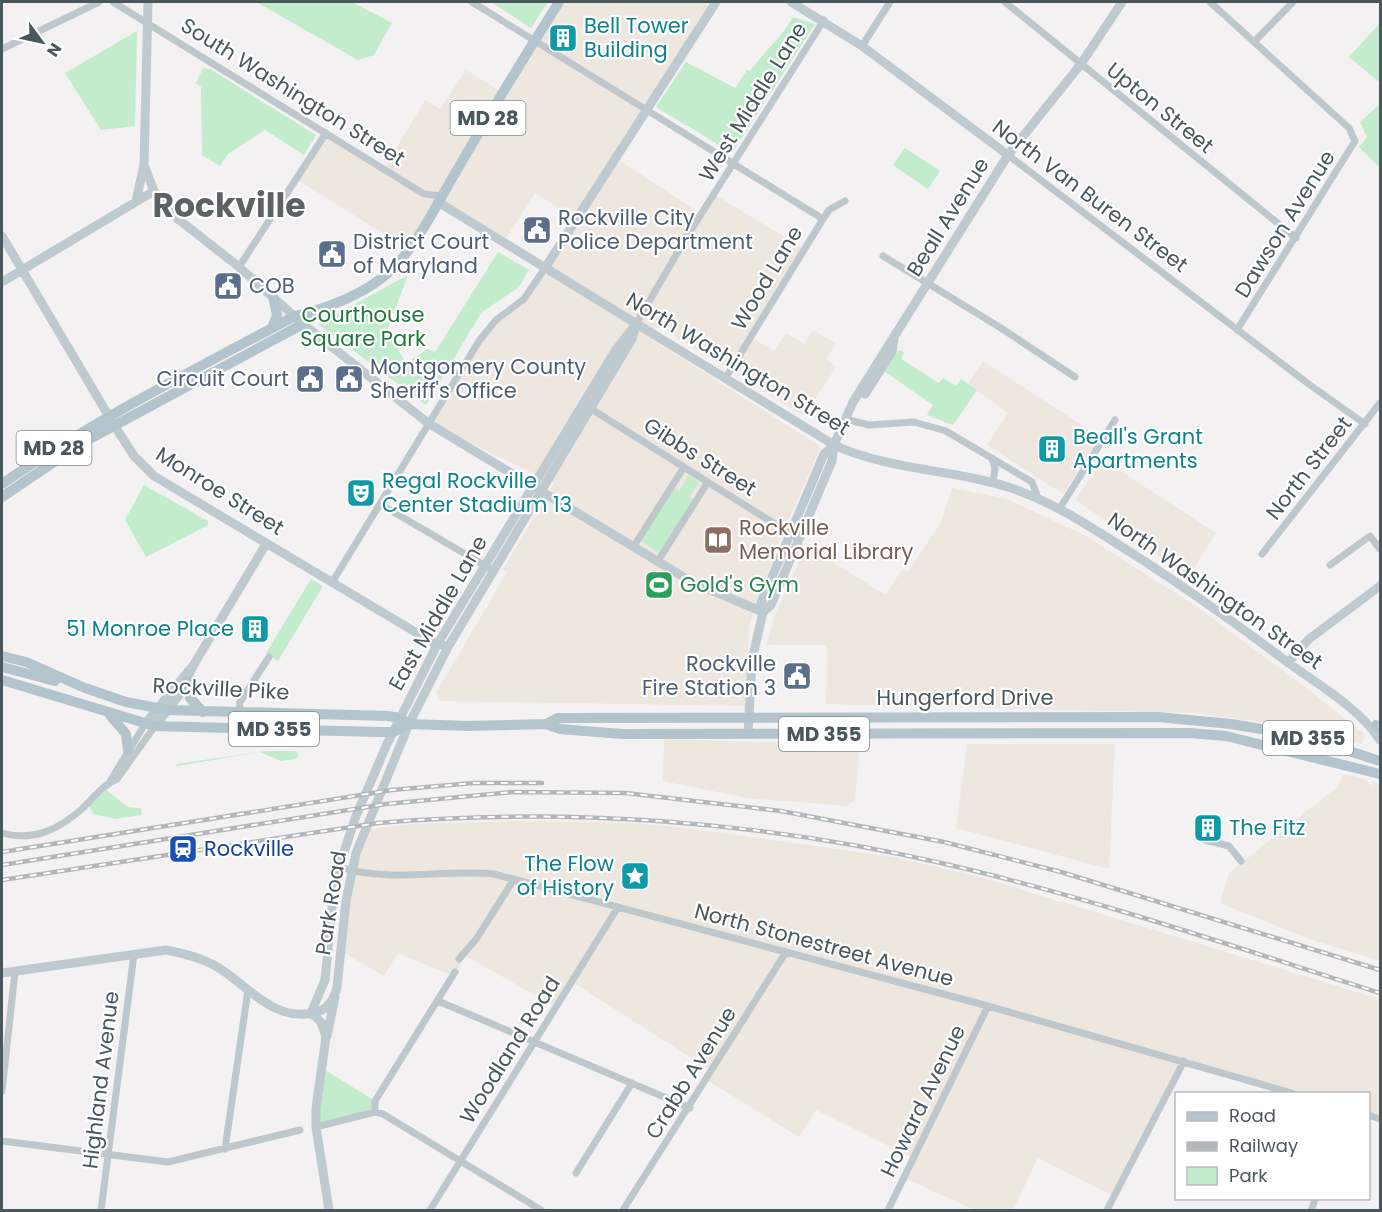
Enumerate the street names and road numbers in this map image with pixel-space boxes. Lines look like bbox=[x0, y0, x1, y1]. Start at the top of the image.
street label: South Washington Street bbox=[176, 11, 411, 173]
street label: West Middle Lane bbox=[692, 17, 813, 187]
street label: Upton Street bbox=[1101, 55, 1220, 160]
road number: MD 28 bbox=[450, 101, 526, 135]
street label: North Van Buren Street bbox=[987, 112, 1194, 279]
street label: Dawson Avenue bbox=[1228, 145, 1342, 303]
street label: Beall Avenue bbox=[900, 152, 996, 282]
street label: Wood Lane bbox=[724, 220, 809, 335]
street label: North Washington Street bbox=[621, 285, 856, 442]
street label: Gibbs Street bbox=[638, 410, 762, 503]
street label: North Street bbox=[1259, 410, 1358, 526]
road number: MD 28 bbox=[16, 431, 92, 465]
street label: Monroe Street bbox=[151, 439, 290, 542]
street label: North Washington Street bbox=[1102, 505, 1329, 676]
street label: East Middle Lane bbox=[381, 530, 494, 695]
street label: Rockville Pike bbox=[152, 670, 290, 707]
street label: Hungerford Drive bbox=[876, 683, 1054, 712]
road number: MD 355 bbox=[229, 712, 319, 746]
road number: MD 355 bbox=[779, 717, 869, 751]
road number: MD 355 bbox=[1263, 721, 1353, 755]
street label: Park Road bbox=[308, 849, 353, 957]
street label: North Stonestreet Avenue bbox=[691, 896, 957, 993]
street label: Woodland Road bbox=[453, 970, 567, 1129]
street label: Highland Avenue bbox=[75, 989, 126, 1170]
street label: Crabb Avenue bbox=[638, 1001, 743, 1144]
street label: Howard Avenue bbox=[873, 1020, 972, 1182]

